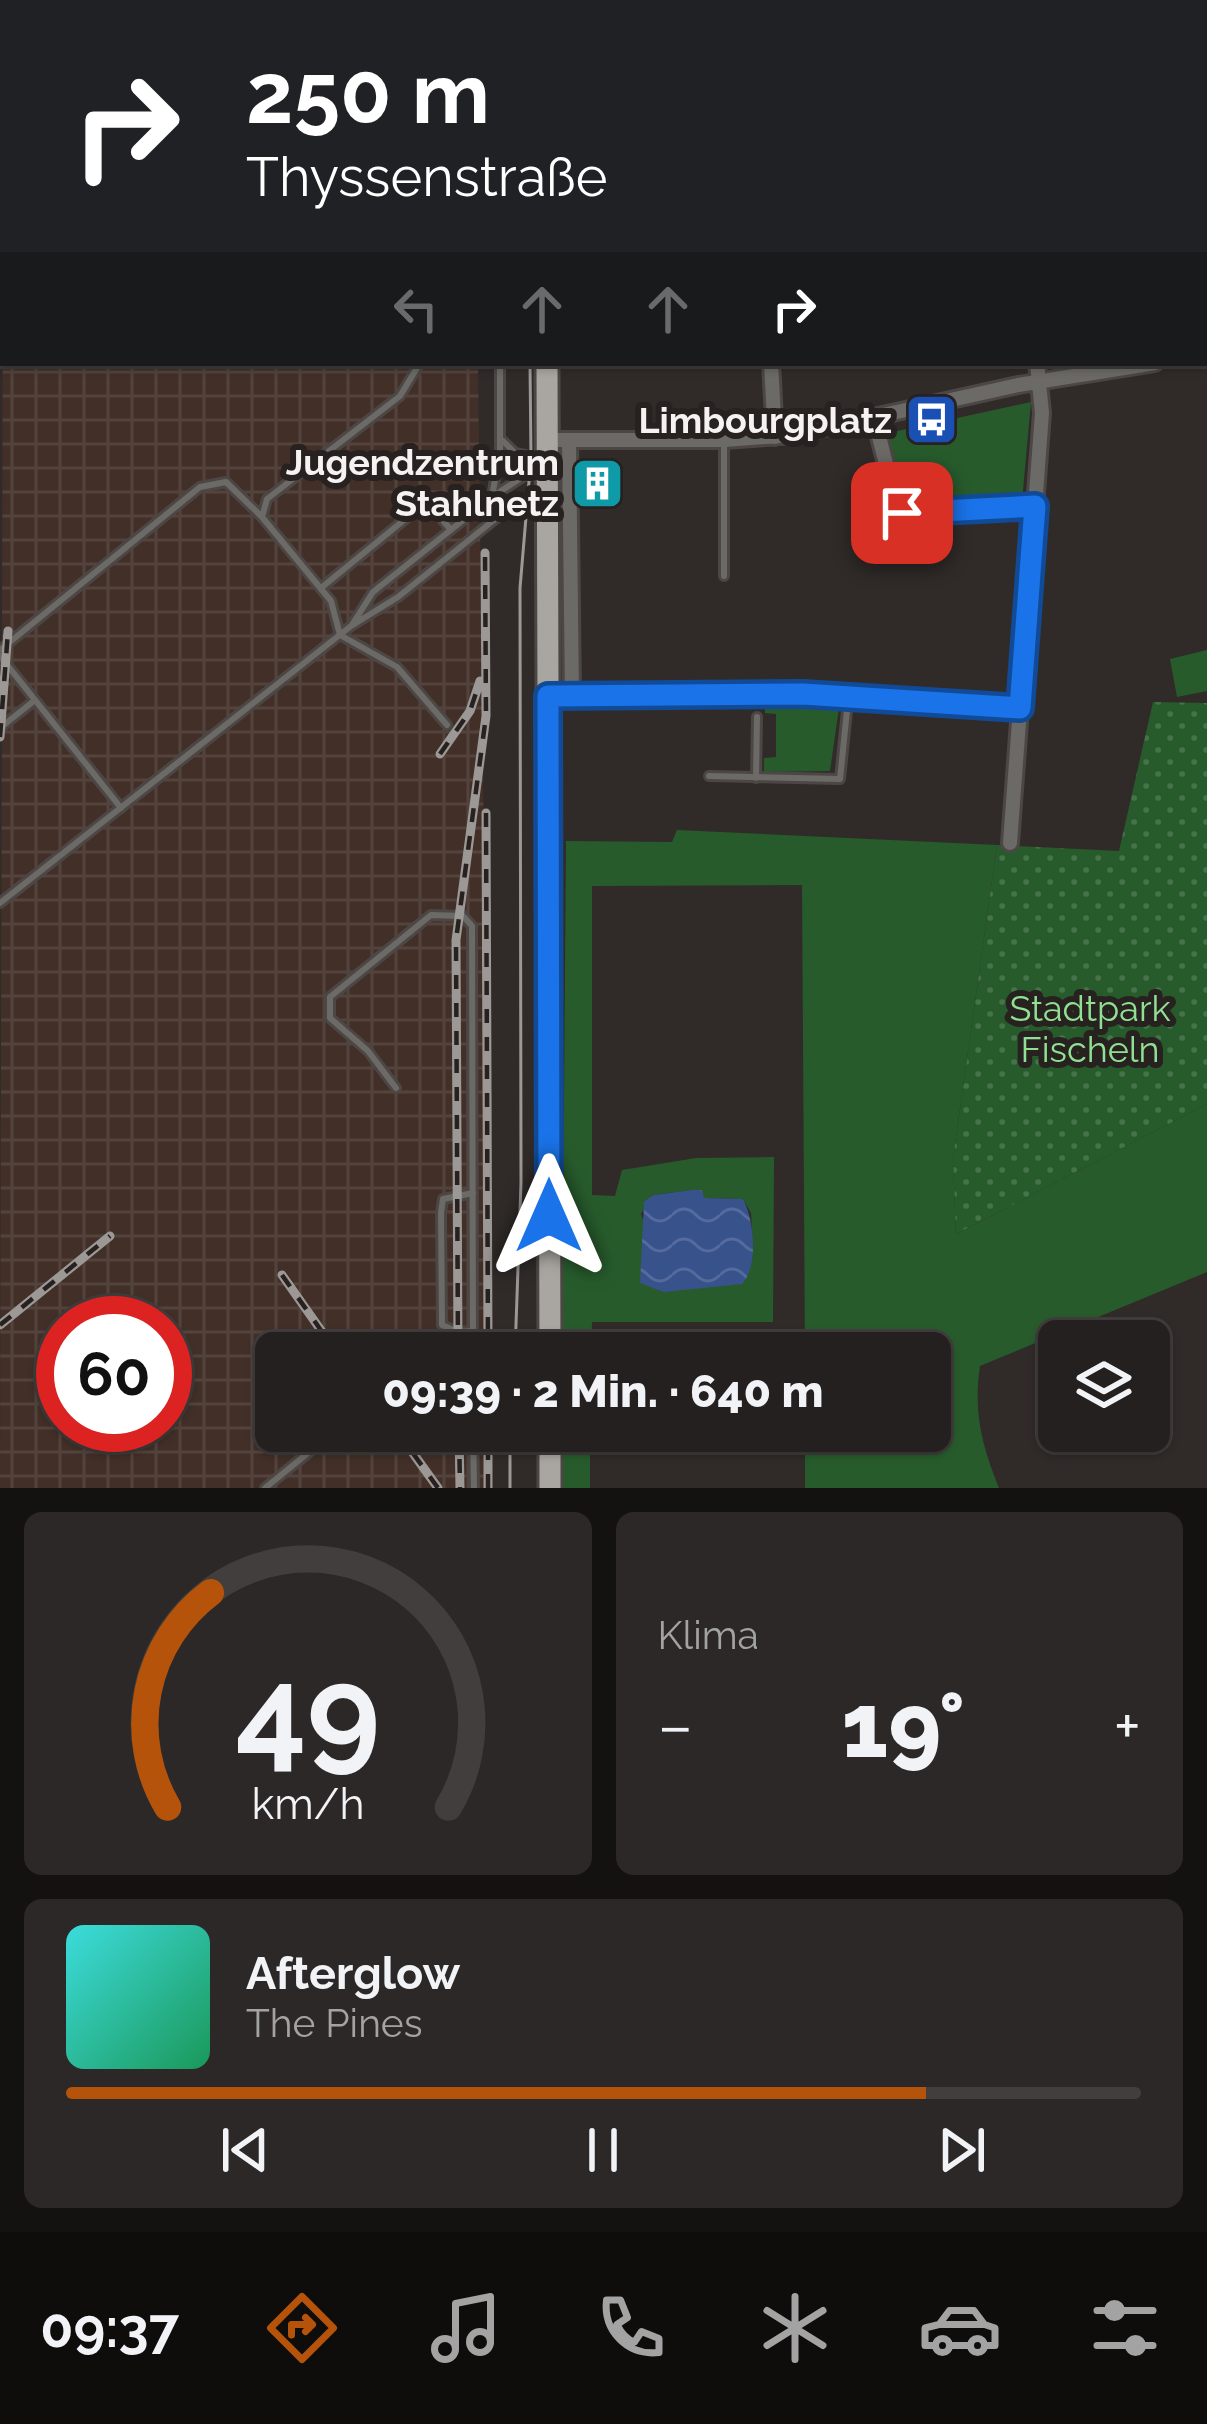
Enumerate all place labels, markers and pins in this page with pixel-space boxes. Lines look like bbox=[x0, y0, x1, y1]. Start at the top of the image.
bus stop icon: Limbourgplatz bbox=[903, 392, 959, 448]
place label: Limbourgplatz bbox=[639, 399, 892, 441]
place label: Jugendzentrum Stahlnetz bbox=[286, 441, 559, 524]
building icon: Jugendzentrum Stahlnetz bbox=[570, 455, 626, 511]
pin bbox=[851, 462, 953, 564]

